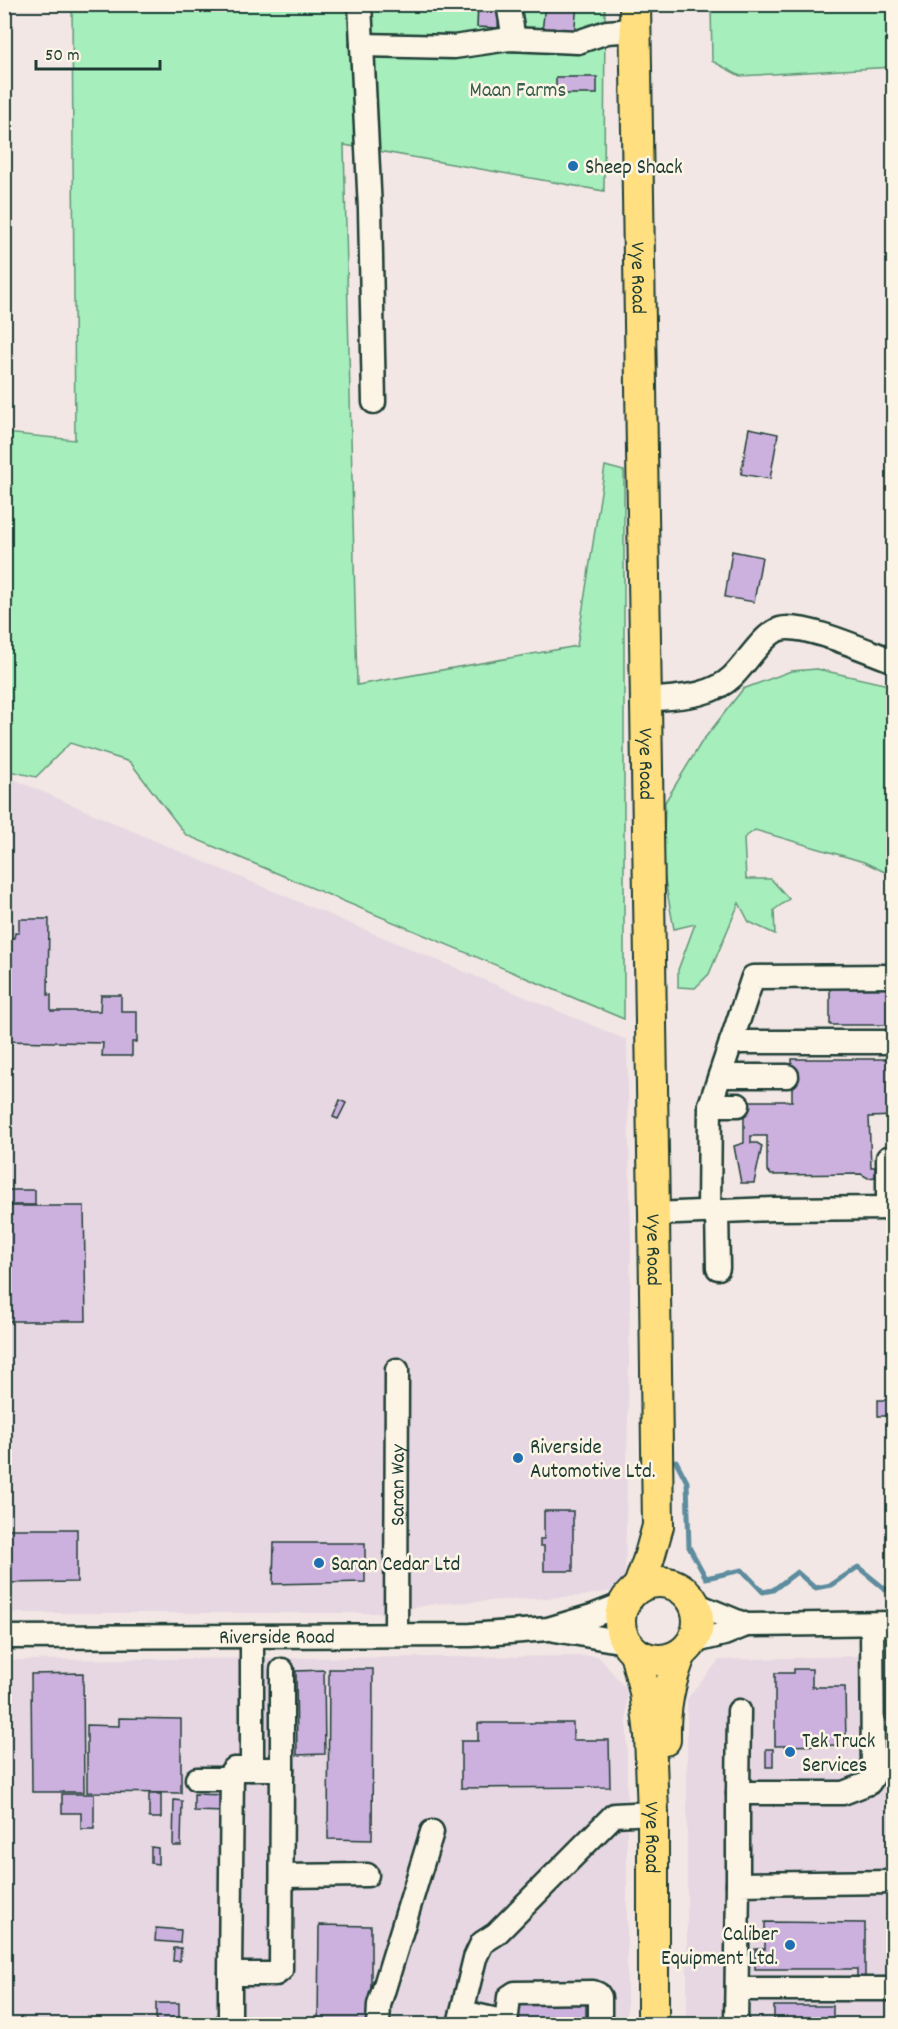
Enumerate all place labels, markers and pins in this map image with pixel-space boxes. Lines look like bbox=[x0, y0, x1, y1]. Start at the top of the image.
place label: Sheep Shack bbox=[585, 154, 683, 184]
marker: Sheep Shack bbox=[566, 159, 580, 173]
place label: Riverside Automotive Ltd. bbox=[530, 1434, 655, 1488]
marker: Riverside Automotive Ltd. bbox=[511, 1451, 525, 1465]
place label: Saran Cedar Ltd bbox=[331, 1551, 460, 1581]
marker: Saran Cedar Ltd bbox=[312, 1556, 326, 1570]
place label: Tek Truck Services bbox=[802, 1728, 875, 1782]
marker: Tek Truck Services bbox=[783, 1745, 797, 1759]
place label: Caliber Equipment Ltd. bbox=[661, 1921, 778, 1975]
marker: Caliber Equipment Ltd. bbox=[783, 1938, 797, 1952]

